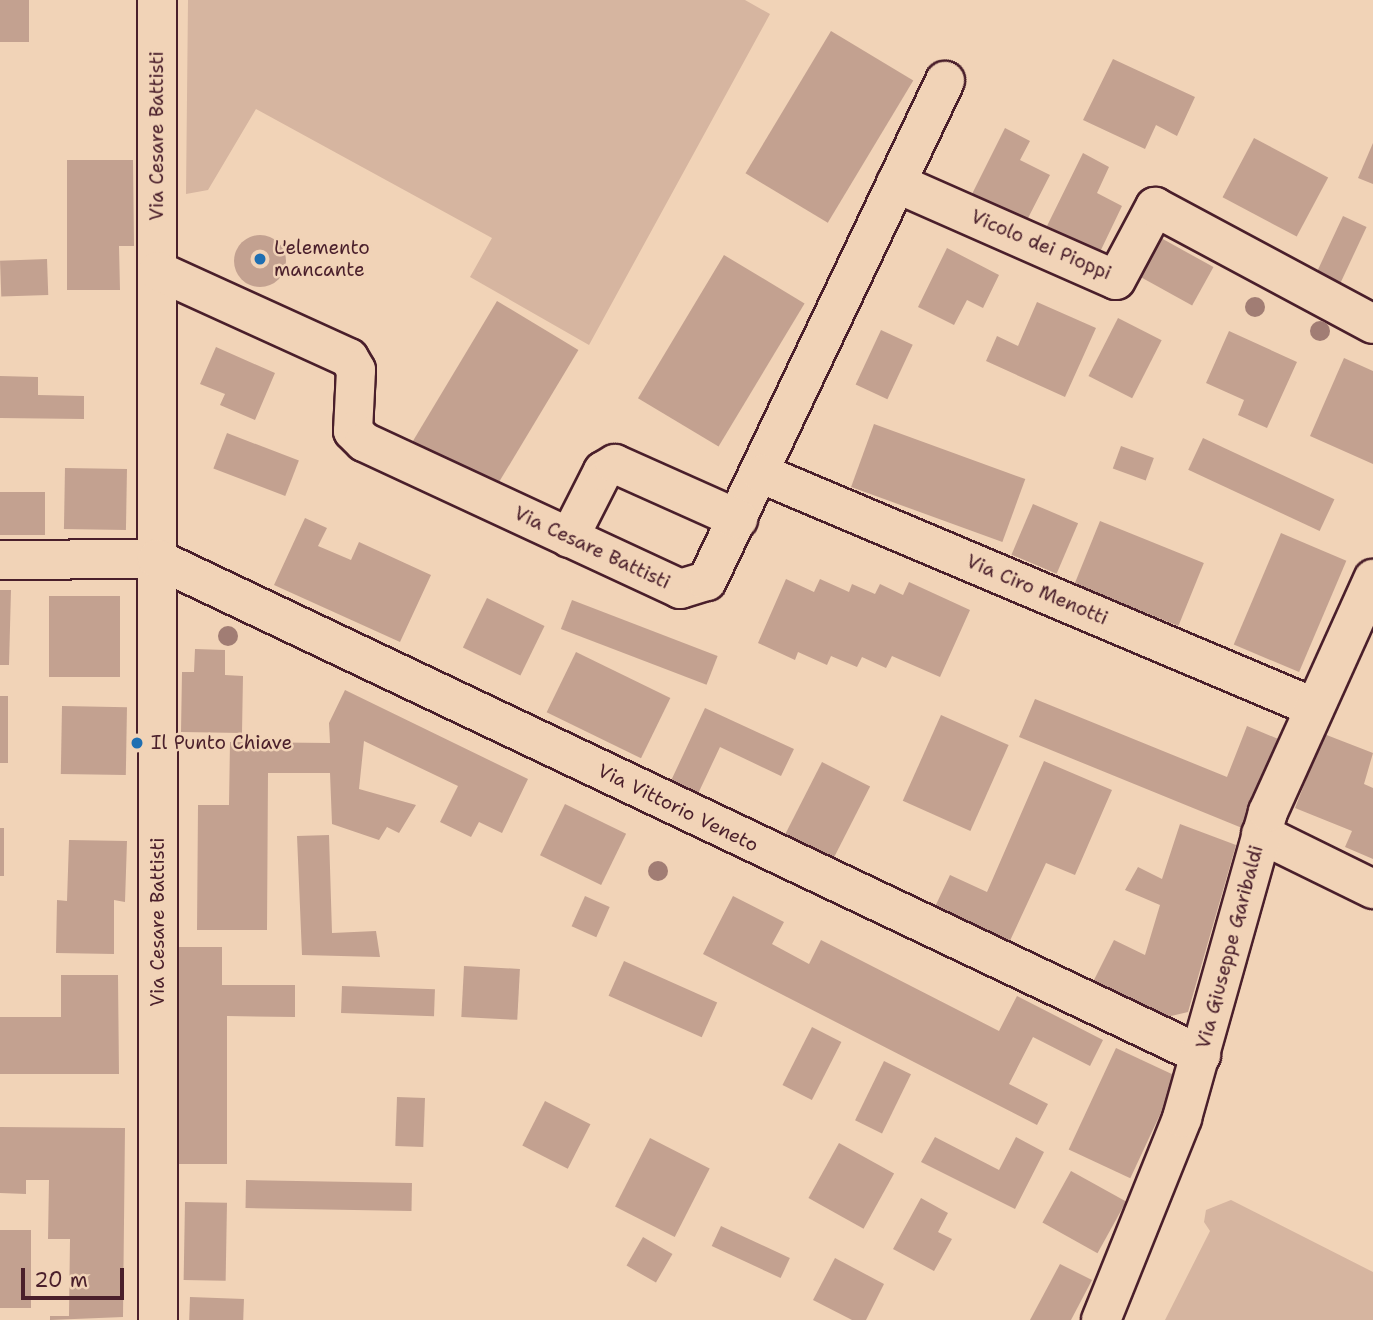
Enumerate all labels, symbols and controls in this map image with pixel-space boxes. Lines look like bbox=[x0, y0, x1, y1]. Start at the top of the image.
street label: Via Cesare Battisti bbox=[146, 51, 168, 221]
street label: Vicolo dei Pioppi bbox=[967, 205, 1115, 285]
place label: L'elemento mancante bbox=[274, 237, 370, 281]
marker: L'elemento mancante bbox=[252, 251, 268, 267]
street label: Via Cesare Battisti bbox=[510, 502, 674, 594]
street label: Via Ciro Menotti bbox=[963, 550, 1111, 630]
place label: Il Punto Chiave bbox=[151, 732, 292, 754]
marker: Il Punto Chiave bbox=[129, 735, 145, 751]
street label: Via Vittorio Veneto bbox=[594, 759, 762, 857]
street label: Via Cesare Battisti bbox=[147, 837, 169, 1007]
street label: Via Giuseppe Garibaldi bbox=[1192, 843, 1268, 1051]
scale bar bbox=[24, 1254, 128, 1298]
text: 20 m bbox=[34, 1266, 88, 1294]

